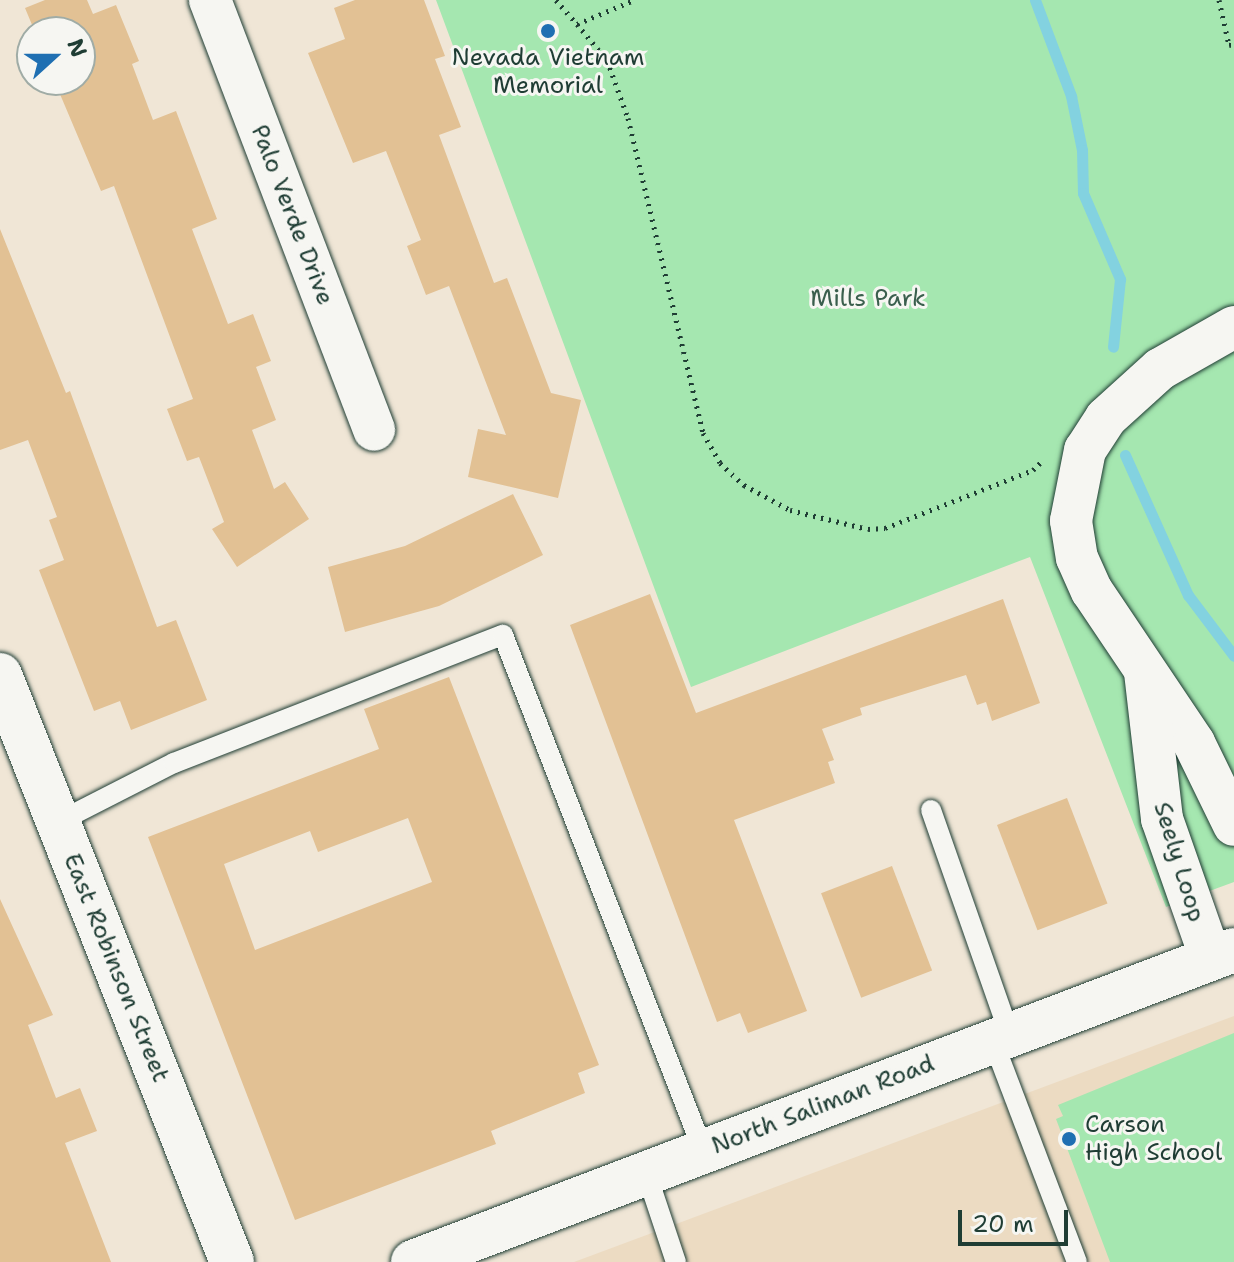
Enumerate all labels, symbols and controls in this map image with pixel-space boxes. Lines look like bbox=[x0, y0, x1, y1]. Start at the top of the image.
north arrow bbox=[16, 16, 96, 96]
marker: Nevada Vietnam Memorial bbox=[539, 22, 557, 40]
text: N bbox=[60, 35, 94, 61]
place label: Nevada Vietnam Memorial bbox=[452, 44, 644, 100]
street label: Palo Verde Drive bbox=[244, 121, 340, 309]
park label: Mills Park bbox=[810, 285, 926, 313]
street label: Seely Loop bbox=[1147, 799, 1211, 925]
street label: East Robinson Street bbox=[57, 849, 175, 1087]
street label: North Saliman Road bbox=[708, 1049, 938, 1161]
place label: Carson High School bbox=[1085, 1111, 1222, 1167]
marker: Carson High School bbox=[1060, 1130, 1078, 1148]
scale bar bbox=[962, 1194, 1072, 1244]
text: 20 m bbox=[972, 1208, 1034, 1240]

